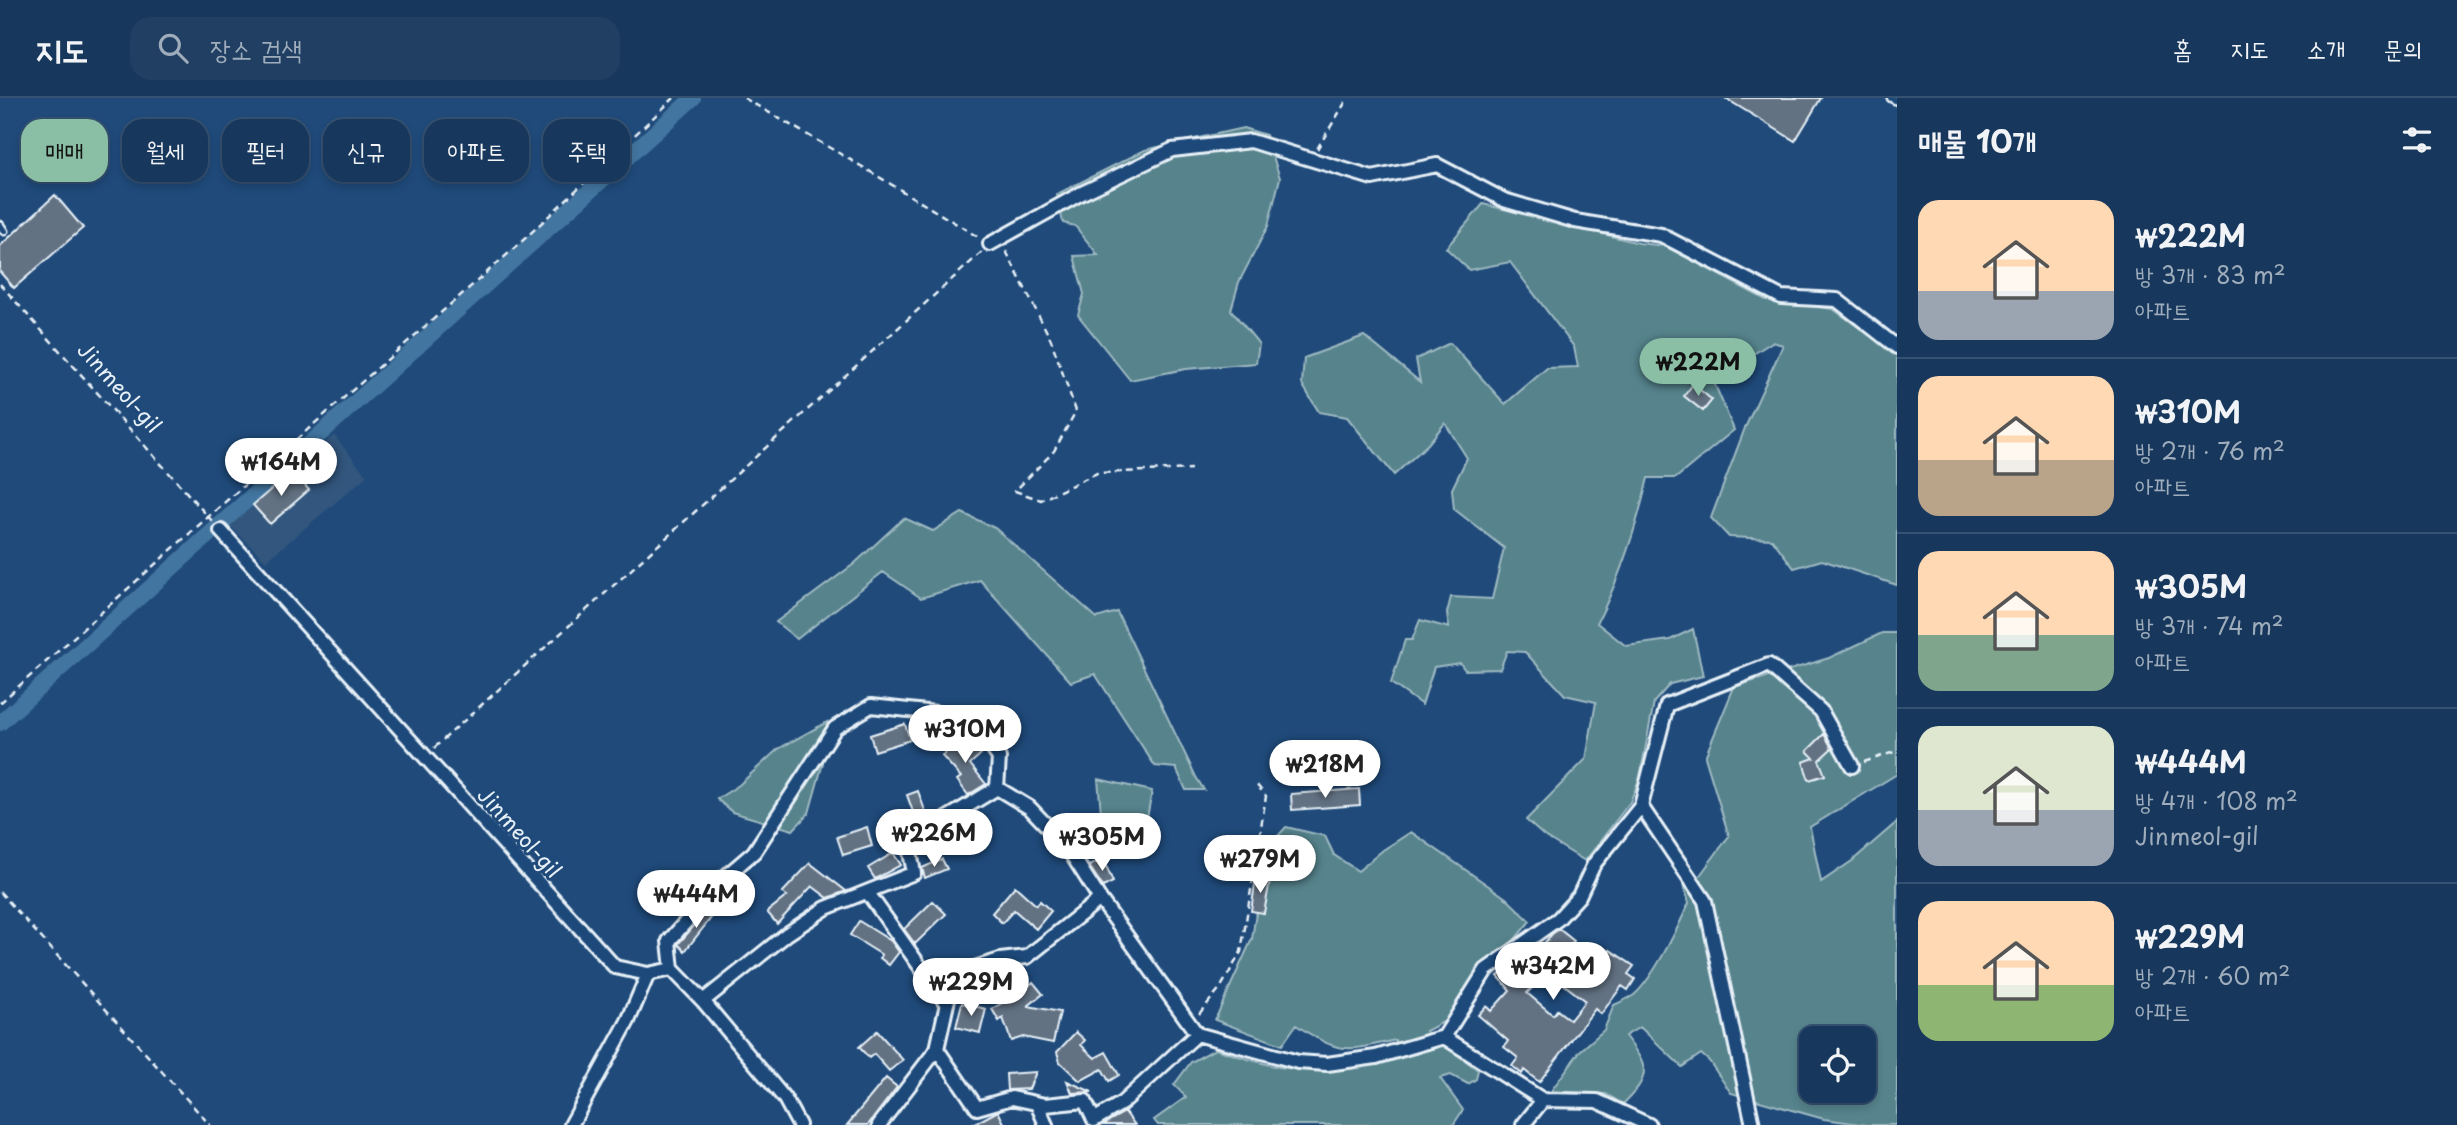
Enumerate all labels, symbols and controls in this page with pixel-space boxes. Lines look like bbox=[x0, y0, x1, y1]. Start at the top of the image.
search box bbox=[130, 17, 620, 80]
text: 지도 bbox=[35, 23, 88, 73]
icon: search bbox=[154, 29, 192, 67]
text: 장소 검색 bbox=[210, 29, 302, 68]
text: 홈 bbox=[2173, 30, 2192, 66]
text: 지도 bbox=[2230, 30, 2269, 66]
text: 소개 bbox=[2307, 30, 2345, 66]
text: 문의 bbox=[2383, 30, 2422, 66]
text: 매물 10개 bbox=[1918, 118, 2037, 163]
chip: 매매 bbox=[21, 119, 108, 182]
chip: 월세 bbox=[122, 119, 208, 182]
chip: 필터 bbox=[222, 119, 309, 182]
chip: 신규 bbox=[323, 119, 410, 182]
chip: 아파트 bbox=[424, 119, 529, 182]
chip: 주택 bbox=[543, 119, 630, 182]
icon: filters bbox=[2398, 121, 2436, 159]
text: ₩222M bbox=[2135, 212, 2246, 257]
icon: home bbox=[1974, 228, 2058, 312]
text: 방 3개 · 83 m² bbox=[2135, 257, 2286, 292]
text: 아파트 bbox=[2135, 292, 2191, 327]
street label: Jinmeol-gil bbox=[71, 334, 170, 439]
pin: ₩222M bbox=[1649, 338, 1747, 398]
text: ₩222M bbox=[1655, 343, 1741, 378]
text: ₩310M bbox=[2135, 388, 2241, 433]
icon: home bbox=[1974, 404, 2058, 488]
text: 방 2개 · 76 m² bbox=[2135, 433, 2285, 468]
pin: ₩164M bbox=[232, 438, 330, 498]
text: ₩164M bbox=[241, 443, 321, 478]
text: 아파트 bbox=[2135, 468, 2191, 503]
text: ₩305M bbox=[2135, 563, 2247, 608]
icon: home bbox=[1974, 579, 2058, 663]
text: 방 3개 · 74 m² bbox=[2135, 608, 2284, 643]
text: 아파트 bbox=[2135, 643, 2191, 678]
pin: ₩310M bbox=[916, 706, 1014, 765]
text: ₩310M bbox=[924, 710, 1006, 745]
text: ₩444M bbox=[2135, 738, 2247, 783]
pin: ₩218M bbox=[1276, 740, 1374, 800]
text: ₩218M bbox=[1285, 745, 1365, 780]
icon: home bbox=[1974, 754, 2058, 838]
street label: Jinmeol-gil bbox=[471, 779, 570, 884]
text: 방 4개 · 108 m² bbox=[2135, 783, 2298, 818]
pin: ₩226M bbox=[885, 810, 983, 869]
text: ₩226M bbox=[892, 814, 976, 849]
pin: ₩305M bbox=[1053, 814, 1151, 873]
text: ₩305M bbox=[1059, 818, 1145, 853]
text: Jinmeol-gil bbox=[2135, 818, 2259, 853]
pin: ₩279M bbox=[1211, 836, 1309, 895]
text: ₩279M bbox=[1220, 840, 1300, 875]
pin: ₩444M bbox=[647, 870, 745, 930]
text: ₩444M bbox=[653, 875, 739, 910]
text: ₩229M bbox=[2135, 913, 2245, 958]
icon: home bbox=[1974, 929, 2058, 1013]
pin: ₩342M bbox=[1504, 942, 1602, 1002]
text: ₩342M bbox=[1511, 947, 1595, 982]
pin: ₩229M bbox=[922, 958, 1020, 1018]
text: 방 2개 · 60 m² bbox=[2135, 958, 2290, 993]
text: ₩229M bbox=[929, 963, 1013, 998]
text: 아파트 bbox=[2135, 993, 2191, 1028]
map controls bbox=[1799, 1026, 1876, 1103]
button: locate bbox=[1799, 1026, 1876, 1103]

